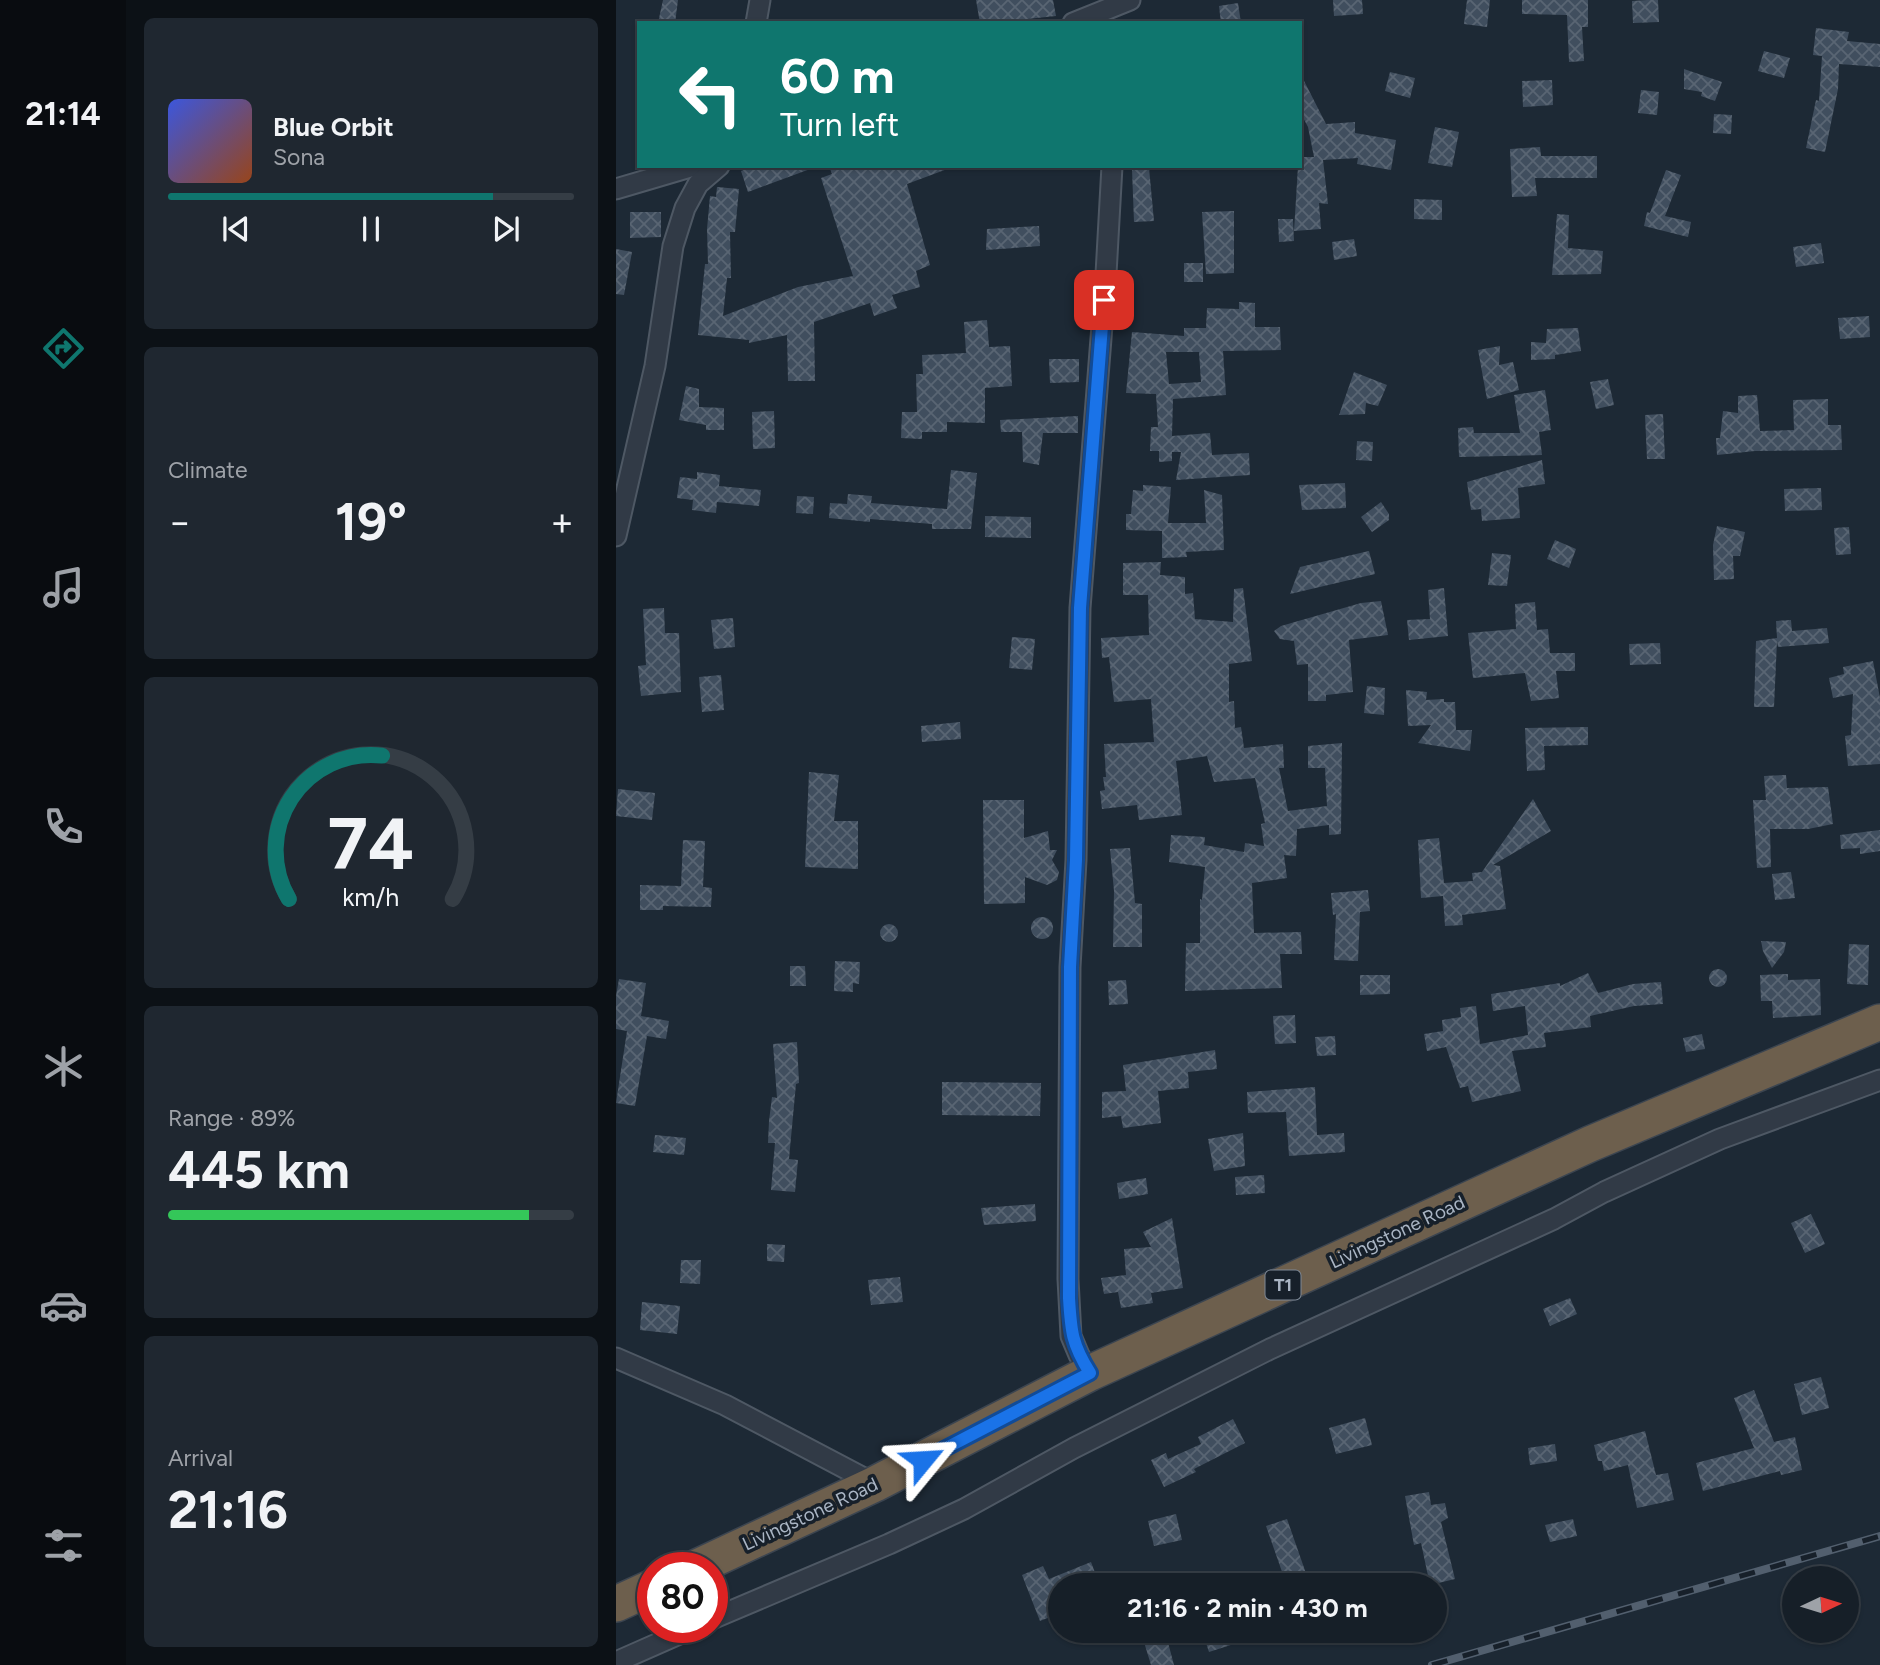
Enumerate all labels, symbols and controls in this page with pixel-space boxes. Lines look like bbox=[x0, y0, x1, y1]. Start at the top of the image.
text: 60 m bbox=[780, 46, 895, 105]
icon: left bbox=[665, 49, 756, 140]
text: 21:14 bbox=[25, 95, 101, 133]
text: Turn left bbox=[780, 106, 899, 144]
text: Blue Orbit bbox=[273, 111, 394, 143]
text: Sona bbox=[273, 143, 325, 171]
icon: previous bbox=[217, 210, 255, 248]
icon: pause bbox=[352, 210, 390, 248]
icon: next bbox=[487, 210, 525, 248]
pin bbox=[1074, 270, 1134, 330]
icon: arrive bbox=[1085, 281, 1123, 319]
icon: directions bbox=[39, 324, 88, 373]
text: Climate bbox=[168, 456, 247, 484]
text: 19° bbox=[335, 491, 407, 553]
text: − bbox=[168, 499, 192, 545]
text: + bbox=[550, 499, 574, 545]
icon: music bbox=[39, 563, 88, 612]
text: 74 bbox=[328, 800, 414, 887]
icon: phone bbox=[39, 802, 88, 851]
text: km/h bbox=[342, 881, 400, 911]
icon: climate bbox=[39, 1042, 88, 1091]
text: Range · 89% bbox=[168, 1104, 295, 1132]
text: 445 km bbox=[168, 1139, 350, 1201]
street label: Livingstone Road bbox=[1326, 1191, 1468, 1273]
road number: T1 bbox=[1266, 1270, 1300, 1300]
icon: car bbox=[39, 1281, 88, 1330]
position arrow bbox=[886, 1423, 960, 1497]
text: Arrival bbox=[168, 1444, 233, 1472]
street label: Livingstone Road bbox=[739, 1473, 881, 1555]
text: 21:16 bbox=[168, 1479, 288, 1541]
icon: filters bbox=[39, 1521, 88, 1570]
speed limit sign: 80 bbox=[637, 1552, 728, 1643]
north arrow bbox=[1782, 1566, 1858, 1643]
map controls bbox=[1782, 1566, 1859, 1643]
text: 21:16 · 2 min · 430 m bbox=[1127, 1592, 1368, 1624]

